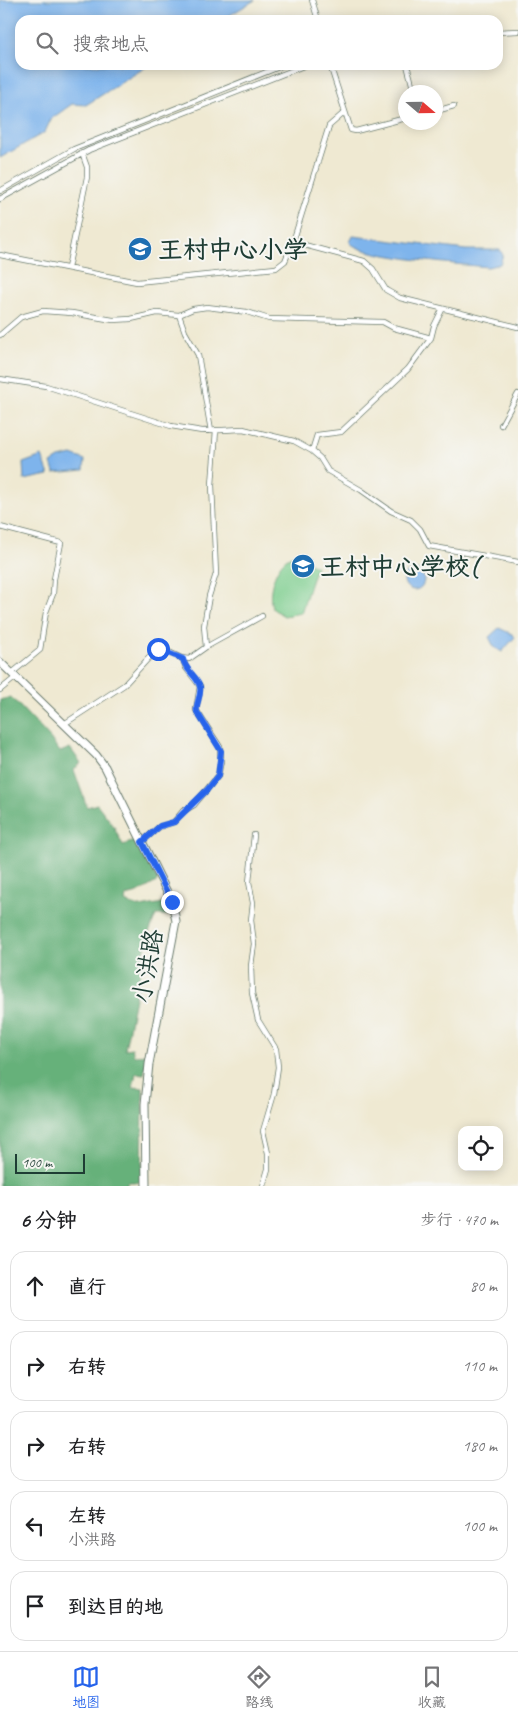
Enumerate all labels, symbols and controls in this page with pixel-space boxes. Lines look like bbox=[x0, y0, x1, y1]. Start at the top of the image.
search box bbox=[15, 15, 503, 70]
icon: search bbox=[33, 29, 61, 57]
text: 搜索地点 bbox=[73, 32, 149, 56]
north arrow bbox=[398, 85, 443, 130]
place label: 王村中心小学 bbox=[158, 234, 308, 266]
school or university icon: 王村中心小学 bbox=[127, 236, 153, 262]
place label: 王村中心学校( bbox=[320, 551, 484, 583]
school or university icon: 王村中心学校( bbox=[290, 553, 316, 579]
route start bbox=[147, 638, 170, 661]
route end bbox=[161, 891, 184, 914]
street label: 小洪路 bbox=[126, 926, 170, 1006]
map controls bbox=[458, 1126, 503, 1171]
button: locate bbox=[458, 1126, 503, 1171]
scale bar bbox=[15, 1151, 85, 1174]
text: 100 m bbox=[22, 1154, 52, 1171]
text: 6 分钟 bbox=[20, 1207, 77, 1233]
text: 步行 · 470 m bbox=[421, 1210, 498, 1230]
icon: ahead bbox=[21, 1272, 49, 1300]
text: 直行 bbox=[68, 1275, 106, 1299]
text: 80 m bbox=[470, 1276, 497, 1296]
icon: right bbox=[21, 1352, 49, 1380]
text: 右转 bbox=[68, 1355, 106, 1379]
text: 110 m bbox=[463, 1356, 497, 1376]
icon: right bbox=[21, 1432, 49, 1460]
text: 右转 bbox=[68, 1435, 106, 1459]
text: 180 m bbox=[463, 1436, 497, 1456]
text: 左转 bbox=[68, 1504, 106, 1528]
icon: left bbox=[21, 1512, 49, 1540]
text: 100 m bbox=[463, 1516, 497, 1536]
text: 小洪路 bbox=[68, 1530, 116, 1550]
icon: arrive bbox=[21, 1592, 49, 1620]
text: 到达目的地 bbox=[68, 1595, 163, 1619]
tab: 地图 bbox=[72, 1663, 100, 1711]
tab: 路线 bbox=[245, 1663, 273, 1711]
tab: 收藏 bbox=[418, 1663, 446, 1711]

